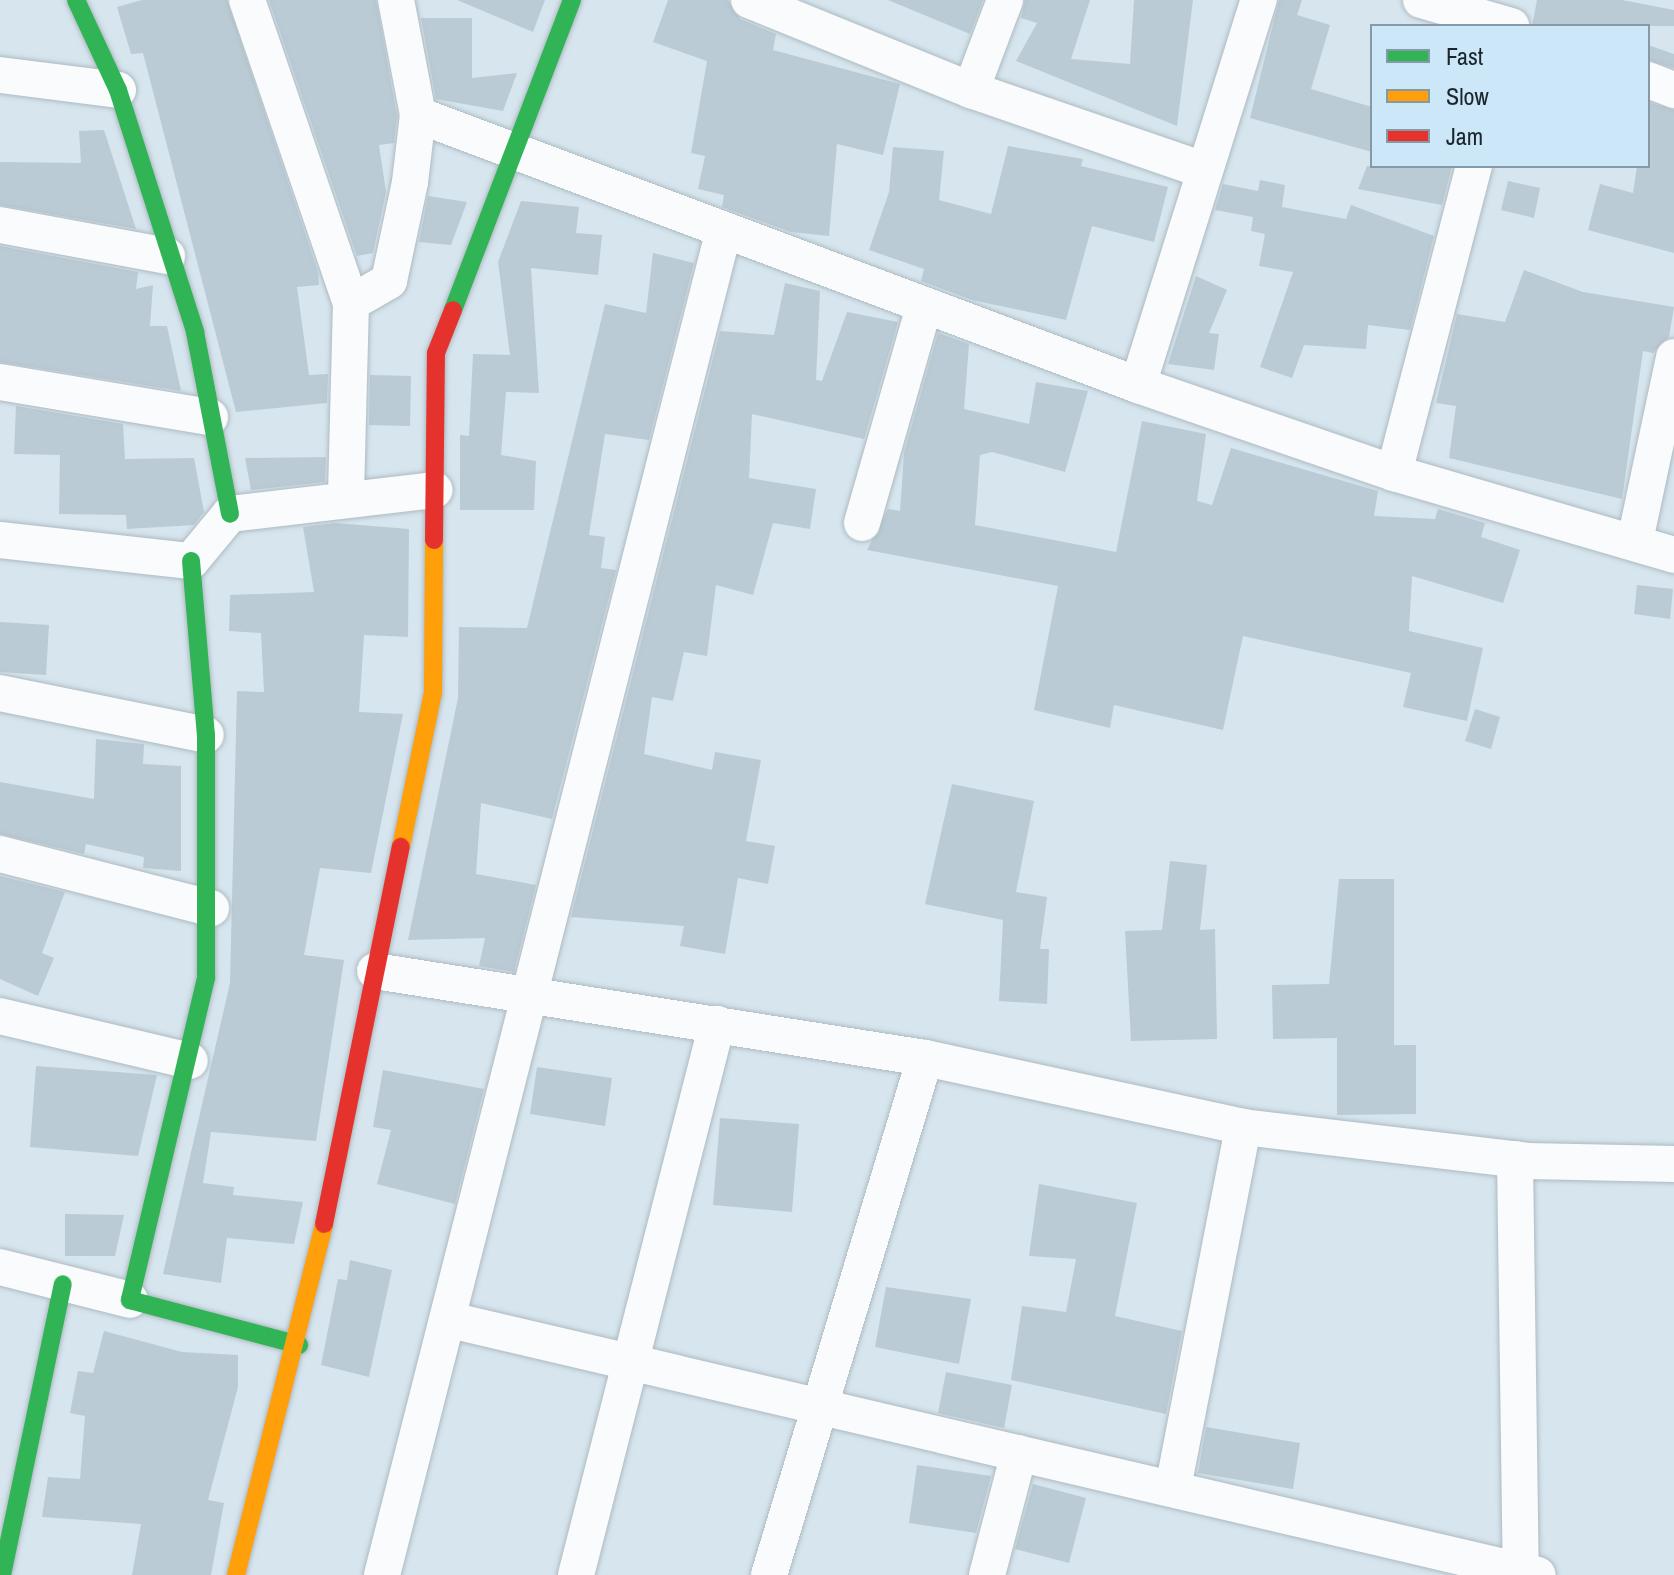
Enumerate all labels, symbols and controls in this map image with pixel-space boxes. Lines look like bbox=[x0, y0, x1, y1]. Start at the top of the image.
legend bbox=[1370, 24, 1650, 168]
text: Fast bbox=[1446, 40, 1483, 72]
text: Slow bbox=[1446, 80, 1489, 112]
text: Jam bbox=[1446, 120, 1483, 152]

